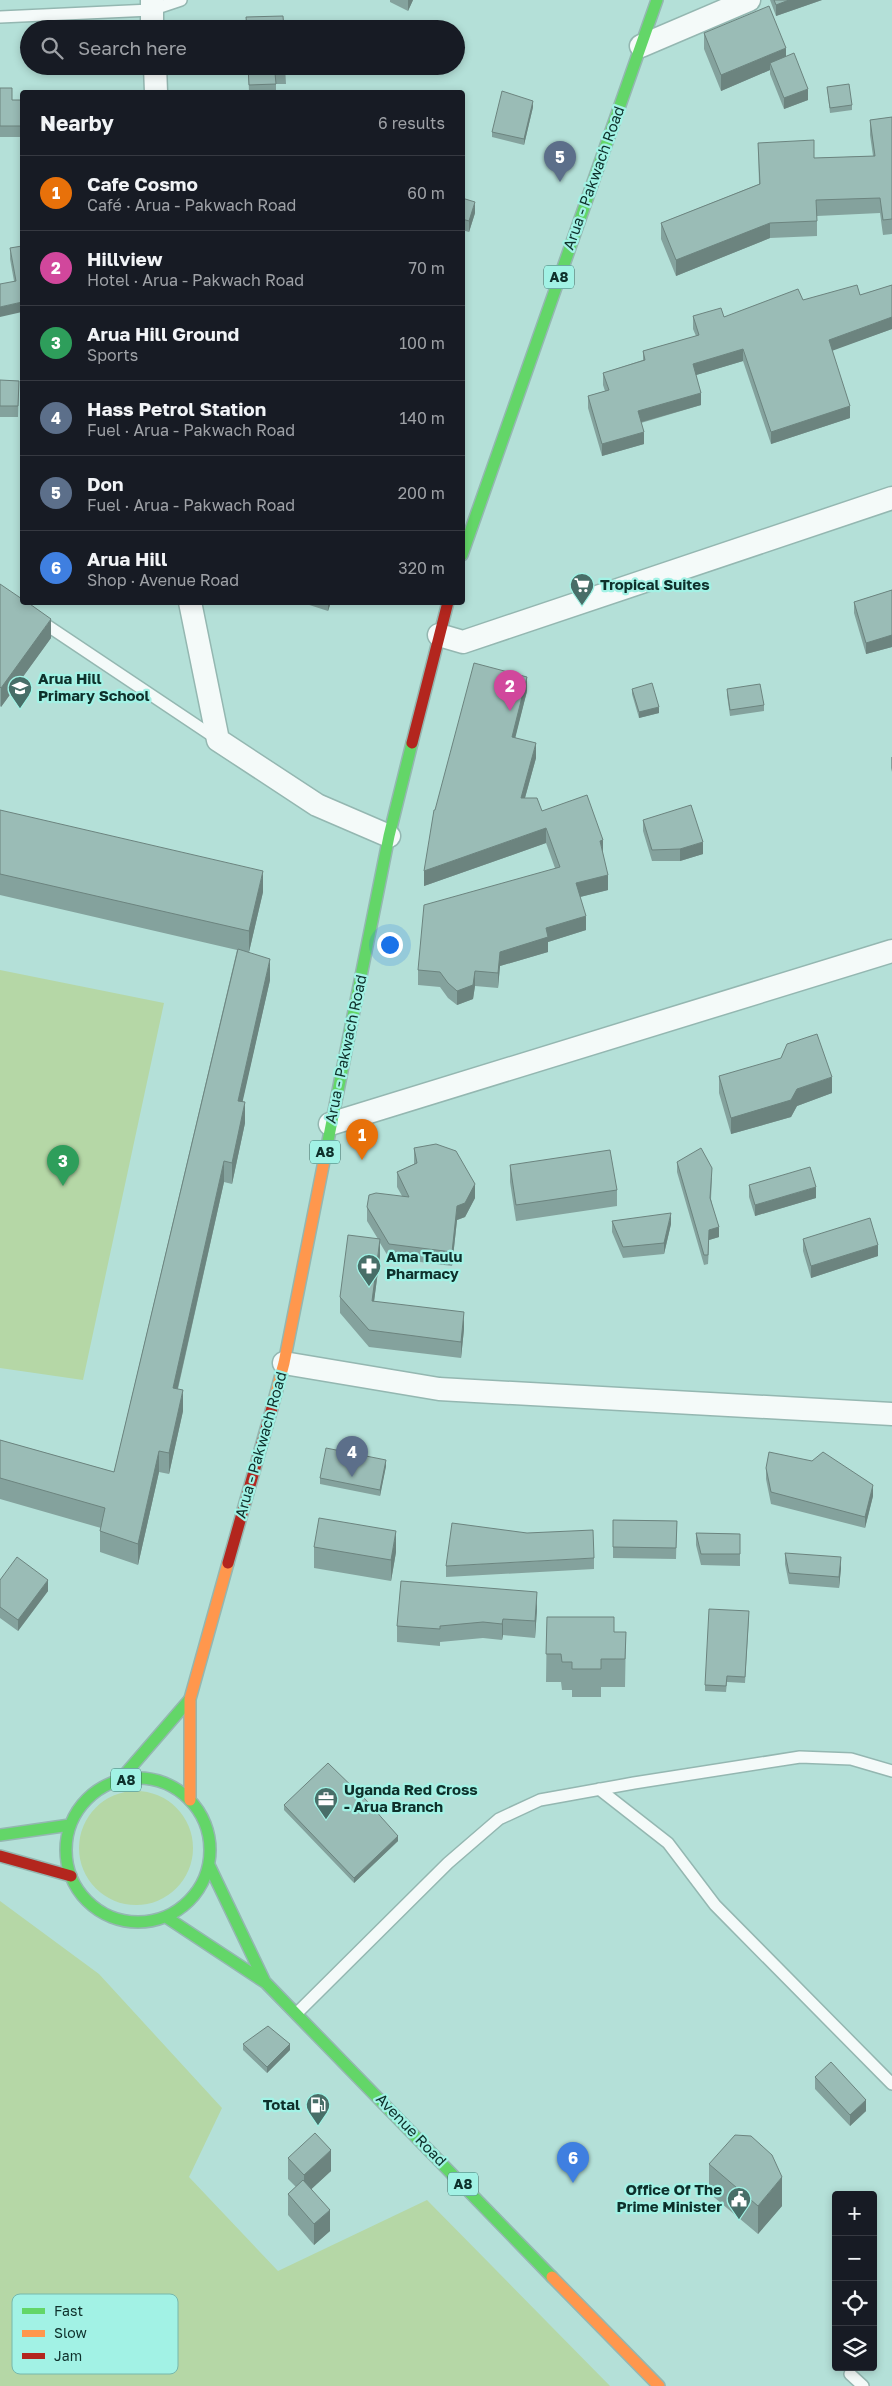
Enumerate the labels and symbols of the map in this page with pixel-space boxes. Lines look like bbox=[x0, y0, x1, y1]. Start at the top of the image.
street label: Arua - Pakwach Road bbox=[559, 103, 627, 252]
pin: 5 bbox=[544, 141, 576, 182]
road number: A8 bbox=[544, 266, 574, 288]
supermarket icon: Tropical Suites bbox=[569, 572, 595, 606]
place label: Tropical Suites bbox=[600, 575, 710, 593]
place label: Arua Hill Primary School bbox=[38, 669, 150, 704]
pin: 2 bbox=[494, 670, 526, 711]
school or university icon: Arua Hill Primary School bbox=[7, 675, 33, 709]
your location bbox=[377, 932, 403, 958]
street label: Arua - Pakwach Road bbox=[320, 973, 370, 1125]
pin: 1 bbox=[346, 1119, 378, 1160]
road number: A8 bbox=[310, 1140, 340, 1164]
pin: 3 bbox=[47, 1145, 79, 1186]
place label: Ama Taulu Pharmacy bbox=[386, 1247, 462, 1282]
pharmacy icon: Ama Taulu Pharmacy bbox=[356, 1253, 382, 1287]
street label: Arua - Pakwach Road bbox=[230, 1369, 290, 1520]
pin: 4 bbox=[336, 1436, 368, 1477]
road number: A8 bbox=[111, 1768, 141, 1792]
place label: Uganda Red Cross - Arua Branch bbox=[344, 1780, 478, 1815]
office icon: Uganda Red Cross - Arua Branch bbox=[313, 1786, 339, 1820]
street label: Avenue Road bbox=[373, 2089, 451, 2169]
fuel station icon: Total bbox=[305, 2092, 331, 2126]
place label: Total bbox=[263, 2095, 300, 2113]
pin: 6 bbox=[557, 2142, 589, 2183]
road number: A8 bbox=[448, 2172, 478, 2196]
place label: Office Of The Prime Minister bbox=[617, 2180, 722, 2215]
public building icon: Office Of The Prime Minister bbox=[726, 2186, 752, 2220]
legend bbox=[12, 2294, 178, 2374]
text: Fast bbox=[54, 2302, 83, 2319]
text: Slow bbox=[54, 2324, 87, 2341]
text: Jam bbox=[54, 2347, 82, 2364]

